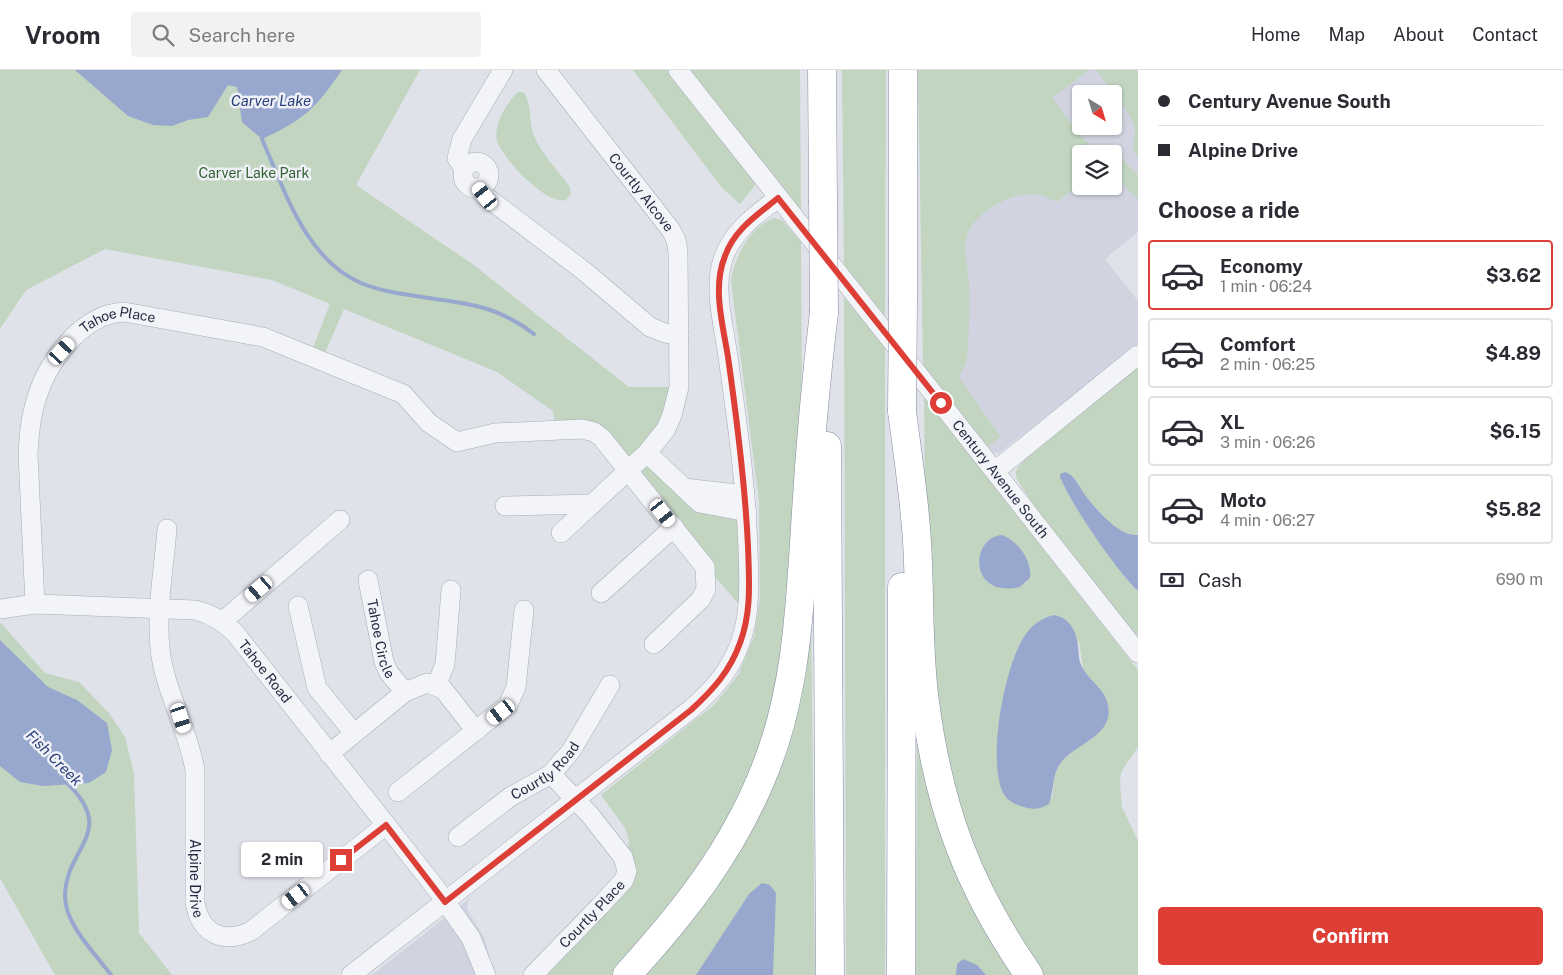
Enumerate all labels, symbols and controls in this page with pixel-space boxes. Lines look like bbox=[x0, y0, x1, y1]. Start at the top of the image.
search box bbox=[131, 12, 481, 57]
text: Vroom bbox=[25, 21, 101, 49]
icon: search bbox=[149, 21, 177, 49]
text: Search here bbox=[189, 24, 295, 46]
text: Home bbox=[1251, 24, 1301, 45]
text: Map bbox=[1329, 24, 1365, 45]
text: About bbox=[1393, 24, 1444, 45]
text: Contact bbox=[1472, 24, 1538, 45]
north arrow bbox=[1072, 85, 1122, 135]
map controls bbox=[1072, 85, 1122, 195]
text: Century Avenue South bbox=[1188, 90, 1391, 112]
water label: Carver Lake bbox=[231, 92, 311, 109]
text: Alpine Drive bbox=[1188, 139, 1298, 161]
button: layers bbox=[1072, 145, 1122, 195]
street label: Courtly Alcove bbox=[606, 150, 677, 235]
park label: Carver Lake Park bbox=[199, 165, 310, 181]
car bbox=[469, 180, 500, 212]
text: Choose a ride bbox=[1158, 197, 1300, 223]
icon: car bbox=[1160, 253, 1205, 298]
text: Economy bbox=[1220, 255, 1303, 277]
text: $3.62 bbox=[1486, 264, 1541, 286]
text: 1 min · 06:24 bbox=[1220, 277, 1312, 296]
street label: Tahoe Place bbox=[77, 303, 157, 336]
icon: car bbox=[1160, 331, 1205, 376]
text: Comfort bbox=[1220, 333, 1296, 355]
car bbox=[46, 335, 77, 367]
text: $4.89 bbox=[1485, 342, 1541, 364]
text: 2 min · 06:25 bbox=[1220, 355, 1315, 374]
route start bbox=[930, 392, 952, 414]
icon: car bbox=[1160, 409, 1205, 454]
text: XL bbox=[1220, 411, 1245, 433]
street label: Century Avenue South bbox=[949, 417, 1052, 541]
text: $6.15 bbox=[1489, 420, 1541, 442]
text: 3 min · 06:26 bbox=[1220, 433, 1316, 452]
icon: car bbox=[1160, 487, 1205, 532]
text: Moto bbox=[1220, 489, 1266, 511]
car bbox=[647, 497, 678, 529]
text: $5.82 bbox=[1485, 498, 1541, 520]
text: 4 min · 06:27 bbox=[1220, 511, 1315, 530]
icon: cash bbox=[1158, 566, 1186, 594]
text: Cash bbox=[1198, 569, 1242, 591]
text: 690 m bbox=[1496, 570, 1543, 589]
car bbox=[242, 573, 275, 605]
street label: Tahoe Circle bbox=[364, 598, 398, 682]
street label: Tahoe Road bbox=[235, 637, 295, 706]
car bbox=[484, 697, 517, 727]
car bbox=[169, 701, 192, 735]
water label: Fish Creek bbox=[23, 726, 86, 790]
street label: Courtly Road bbox=[508, 739, 583, 803]
street label: Alpine Drive bbox=[187, 839, 207, 920]
callout: 2 min bbox=[241, 842, 324, 878]
route end bbox=[330, 849, 352, 871]
text: 2 min bbox=[261, 850, 303, 869]
street label: Courtly Place bbox=[556, 877, 628, 951]
car bbox=[279, 881, 312, 911]
button: Confirm bbox=[1158, 907, 1543, 965]

